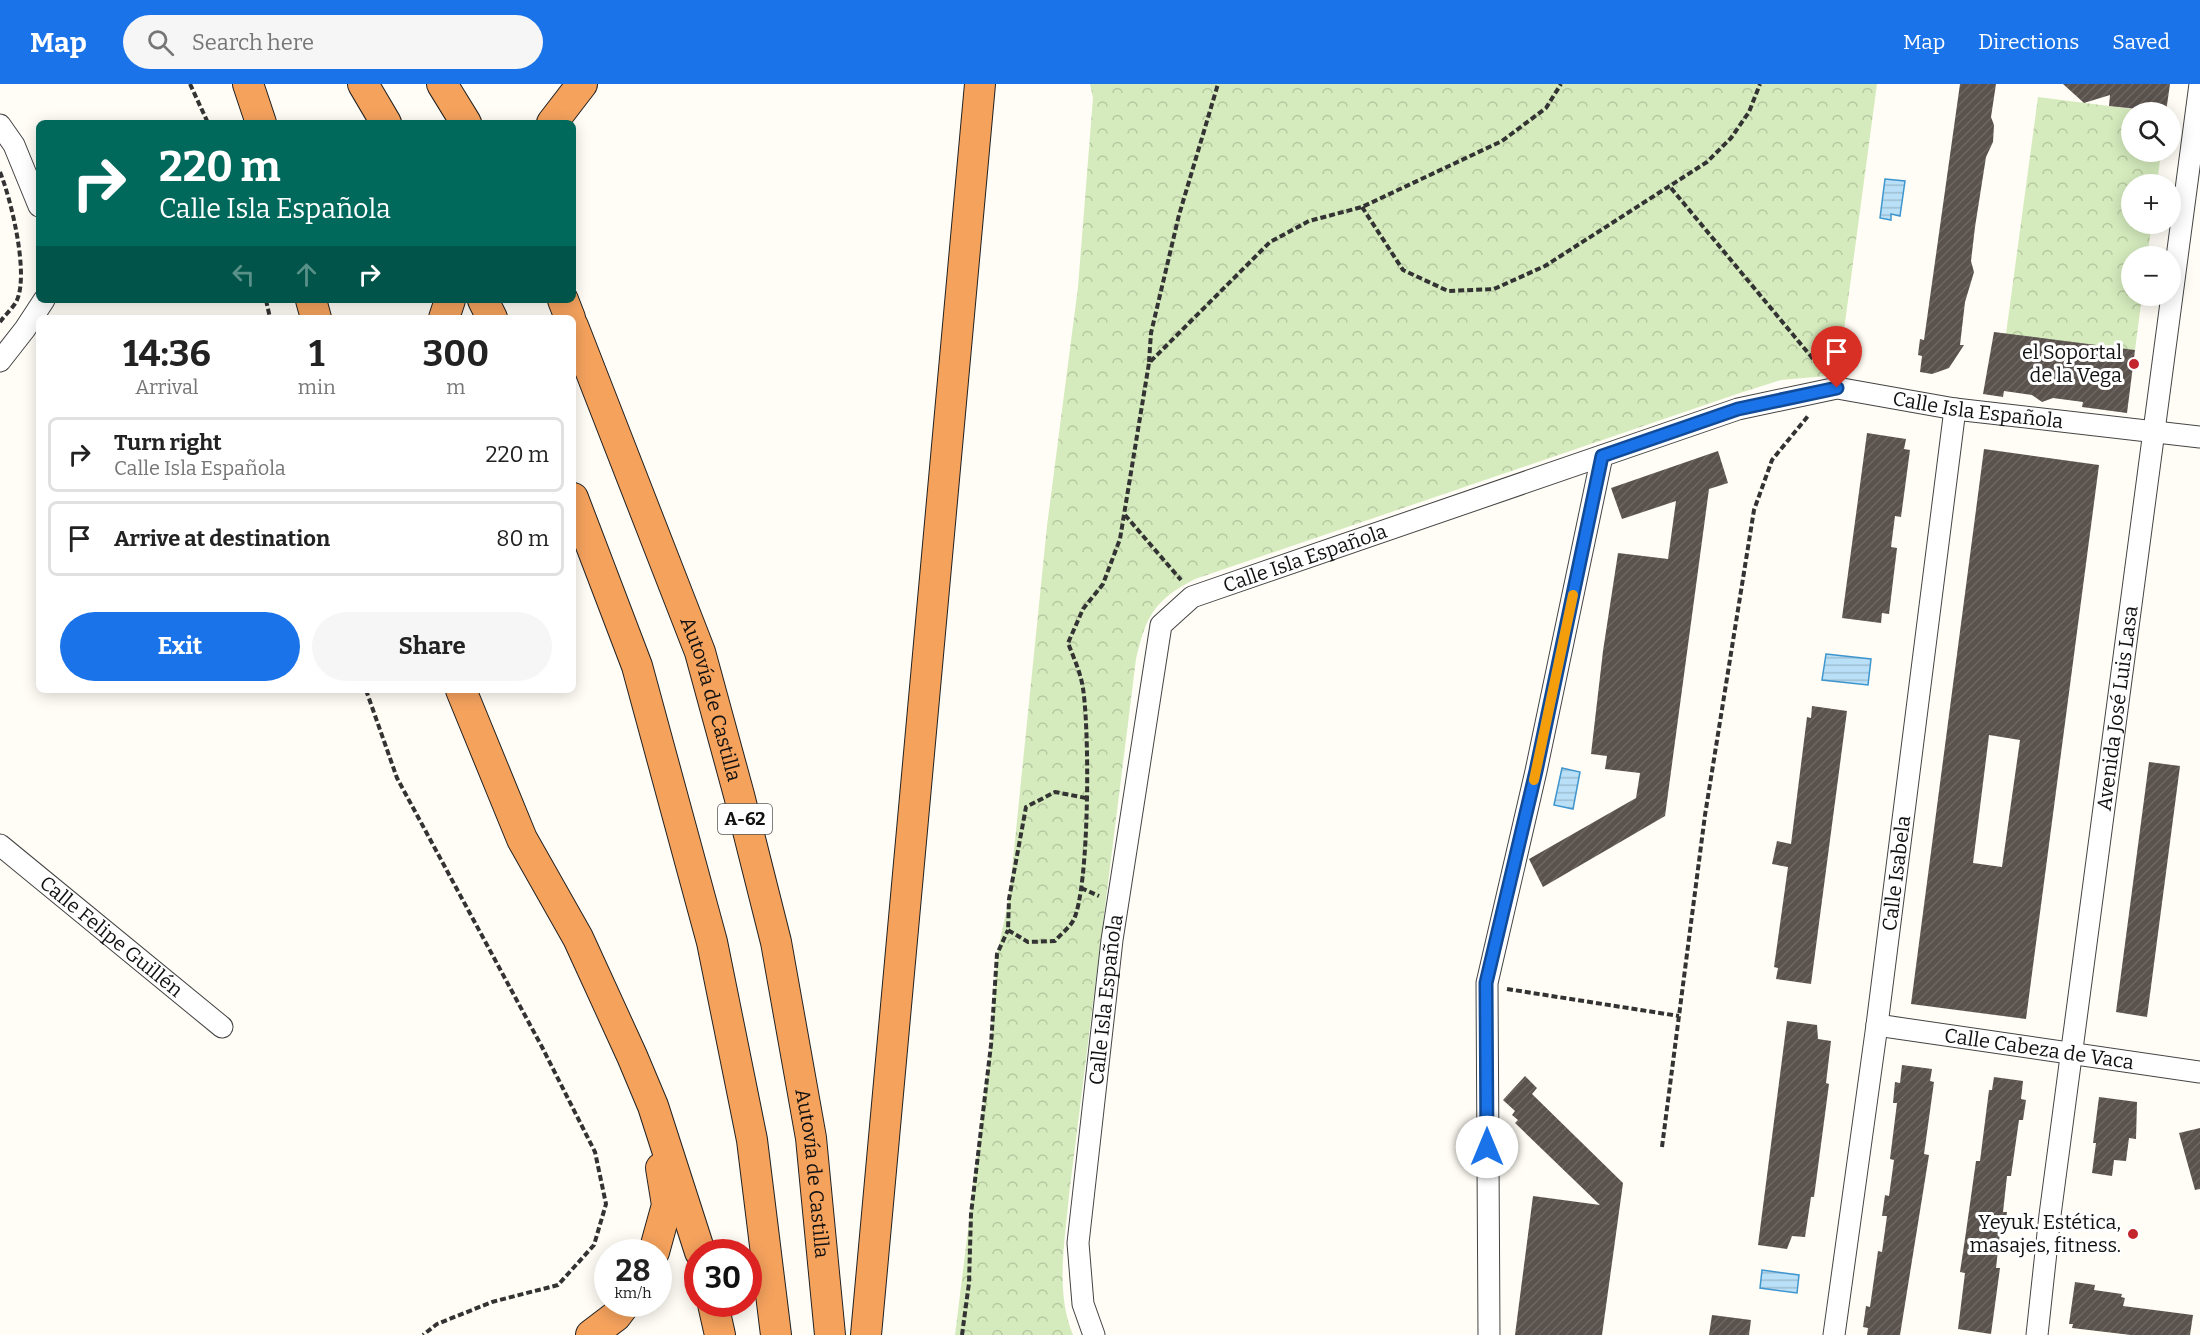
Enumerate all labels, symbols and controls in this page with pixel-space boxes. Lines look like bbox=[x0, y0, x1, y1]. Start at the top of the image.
search box bbox=[123, 15, 543, 69]
text: Map bbox=[30, 26, 87, 59]
icon: search bbox=[144, 26, 177, 59]
text: Search here bbox=[192, 29, 314, 56]
text: Map bbox=[1903, 29, 1945, 55]
text: Directions bbox=[1978, 29, 2079, 55]
text: Saved bbox=[2112, 29, 2170, 55]
map controls bbox=[2121, 102, 2181, 306]
button: search bbox=[2121, 102, 2181, 162]
text: 220 m bbox=[159, 142, 281, 192]
icon: right bbox=[60, 144, 138, 222]
button: + bbox=[2121, 174, 2181, 234]
text: Calle Isla Española bbox=[159, 193, 391, 225]
button: − bbox=[2121, 246, 2181, 306]
icon: left bbox=[227, 258, 260, 291]
icon: ahead bbox=[290, 258, 323, 291]
icon: right bbox=[353, 258, 386, 291]
pin bbox=[1811, 326, 1862, 388]
text: 14:36 bbox=[123, 332, 211, 376]
text: 1 bbox=[309, 332, 324, 376]
text: 300 bbox=[423, 332, 489, 376]
icon: arrive bbox=[1820, 335, 1853, 368]
place label: el Soportal de la Vega bbox=[2022, 340, 2122, 387]
marker: el Soportal de la Vega bbox=[2127, 357, 2141, 371]
text: Arrival bbox=[135, 375, 199, 399]
text: min bbox=[298, 375, 336, 399]
text: m bbox=[446, 375, 465, 399]
street label: Calle Isla Española bbox=[1891, 386, 2065, 433]
text: Turn right bbox=[114, 429, 222, 456]
icon: right bbox=[63, 438, 96, 471]
text: 220 m bbox=[486, 441, 549, 468]
text: Calle Isla Española bbox=[114, 456, 286, 480]
street label: Calle Isla Española bbox=[1220, 519, 1390, 597]
icon: arrive bbox=[63, 522, 96, 555]
text: Arrive at destination bbox=[114, 525, 330, 552]
text: 80 m bbox=[496, 525, 549, 552]
street label: Avenida José Luis Lasa bbox=[2092, 604, 2143, 812]
button: Exit bbox=[60, 612, 300, 681]
button: Share bbox=[312, 612, 552, 681]
street label: Autovía de Castilla bbox=[675, 613, 747, 784]
road number: A-62 bbox=[718, 804, 772, 834]
street label: Calle Isabela bbox=[1877, 814, 1915, 932]
street label: Calle Felipe Guillén bbox=[35, 871, 188, 1002]
street label: Calle Isla Española bbox=[1084, 913, 1128, 1086]
street label: Calle Cabeza de Vaca bbox=[1943, 1023, 2136, 1074]
street label: Autovía de Castilla bbox=[790, 1087, 835, 1259]
position arrow bbox=[1455, 1115, 1519, 1179]
place label: Yeyuk. Estética, masajes, fitness. bbox=[1970, 1210, 2121, 1258]
marker: Yeyuk. Estética, masajes, fitness. bbox=[2126, 1227, 2140, 1241]
speed limit sign: 30 bbox=[684, 1239, 762, 1317]
text: 28 bbox=[616, 1253, 650, 1289]
text: km/h bbox=[614, 1284, 652, 1302]

